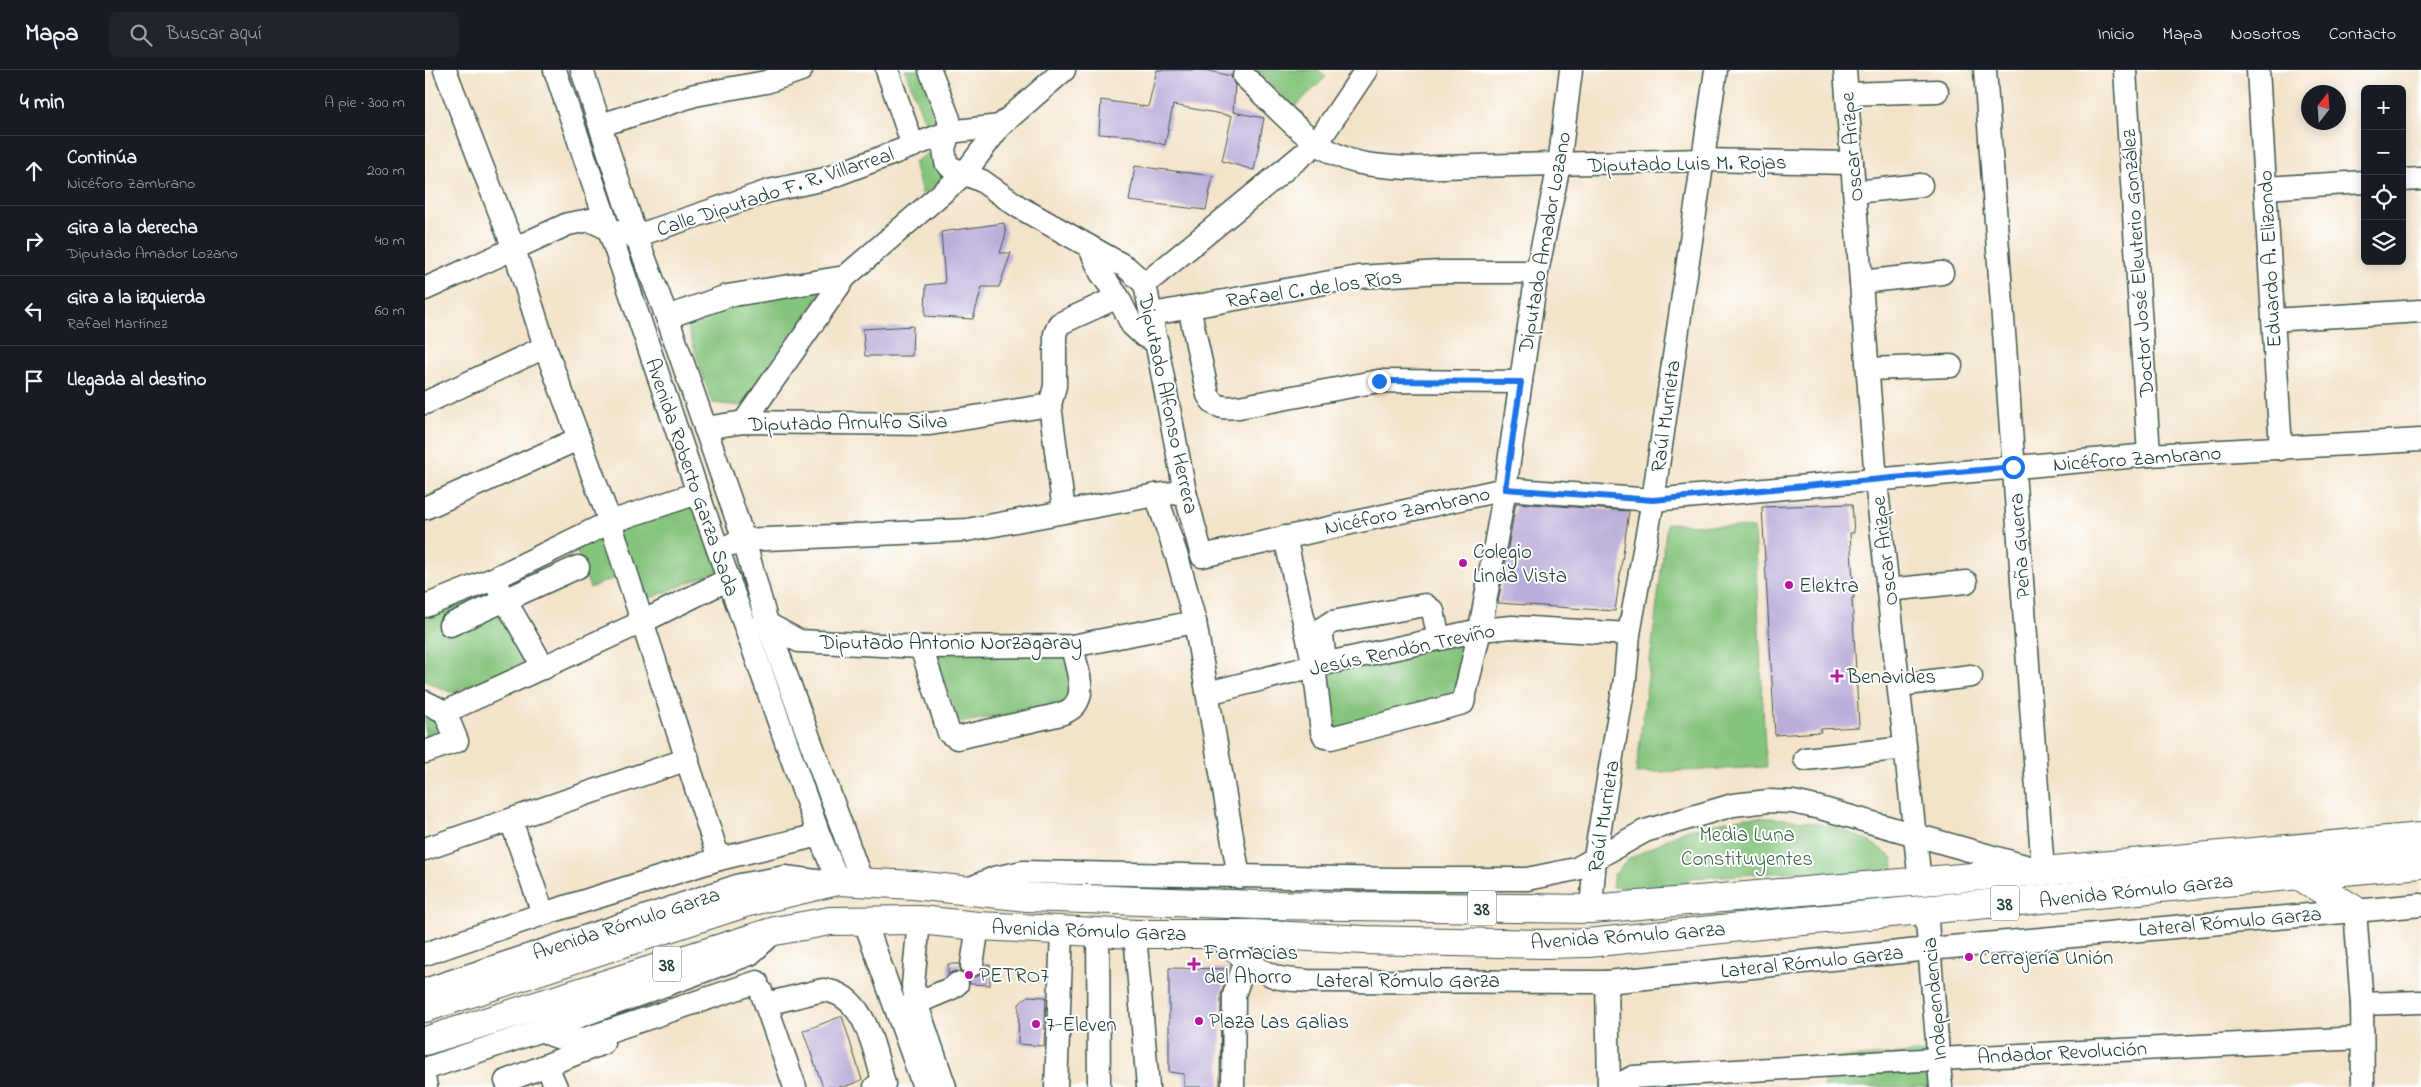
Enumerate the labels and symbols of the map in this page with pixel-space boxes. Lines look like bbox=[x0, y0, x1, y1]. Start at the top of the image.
north arrow bbox=[2301, 85, 2346, 130]
street label: Oscar Arizpe bbox=[1833, 90, 1873, 203]
street label: Doctor José Eleuterio González bbox=[2115, 128, 2163, 399]
street label: Diputado Amador Lozano bbox=[1512, 129, 1580, 356]
street label: Calle Diputado F. R. Villarreal bbox=[653, 140, 898, 246]
street label: Diputado Luis M. Rojas bbox=[1586, 148, 1787, 182]
street label: Eduardo A. Elizondo bbox=[2251, 169, 2291, 348]
street label: Rafael C. de los Ríos bbox=[1224, 263, 1404, 317]
street label: Diputado Alfonso Herrera bbox=[1129, 291, 1205, 517]
street label: Avenida Roberto Garza Sada bbox=[636, 355, 746, 601]
street label: Raúl Murrieta bbox=[1644, 358, 1690, 474]
route end bbox=[1368, 370, 1391, 393]
street label: Diputado Arnulfo Silva bbox=[747, 407, 948, 441]
street label: Nicéforo Zambrano bbox=[2052, 439, 2222, 481]
route start bbox=[2002, 456, 2025, 479]
street label: Nicéforo Zambrano bbox=[1322, 480, 1493, 544]
street label: Peña Guerra bbox=[2002, 492, 2040, 600]
street label: Oscar Arizpe bbox=[1864, 494, 1908, 607]
place label: Colegio Linda Vista bbox=[1473, 538, 1567, 592]
marker: Colegio Linda Vista bbox=[1457, 557, 1469, 569]
place label: Elektra bbox=[1799, 572, 1859, 602]
marker: Elektra bbox=[1783, 579, 1795, 591]
street label: Jesús Rendón Treviño bbox=[1307, 617, 1498, 685]
street label: Diputado Antonio Norzagaray bbox=[819, 629, 1082, 661]
place label: Benavides bbox=[1846, 663, 1936, 693]
marker: Benavides bbox=[1831, 670, 1843, 682]
street label: Raúl Murrieta bbox=[1581, 758, 1629, 874]
park label: Media Luna Constituyentes bbox=[1681, 821, 1813, 877]
street label: Avenida Rómulo Garza bbox=[2038, 867, 2235, 917]
street label: Avenida Rómulo Garza bbox=[529, 880, 724, 969]
road number: 38 bbox=[1991, 886, 2019, 920]
road number: 38 bbox=[1468, 890, 1496, 926]
street label: Lateral Rómulo Garza bbox=[2137, 900, 2323, 946]
street label: Avenida Rómulo Garza bbox=[991, 914, 1187, 950]
street label: Avenida Rómulo Garza bbox=[1530, 915, 1727, 959]
street label: Independencia bbox=[1916, 936, 1956, 1062]
street label: Lateral Rómulo Garza bbox=[1719, 938, 1905, 988]
place label: Farmacias del Ahorro bbox=[1203, 939, 1298, 993]
place label: Cerrajería Unión bbox=[1979, 944, 2113, 974]
road number: 38 bbox=[653, 946, 681, 982]
marker: Cerrajería Unión bbox=[1963, 951, 1975, 963]
marker: Farmacias del Ahorro bbox=[1188, 958, 1200, 970]
place label: PETRO7 bbox=[979, 962, 1049, 992]
street label: Lateral Rómulo Garza bbox=[1316, 967, 1500, 997]
marker: PETRO7 bbox=[963, 969, 975, 981]
place label: Plaza Las Galias bbox=[1209, 1008, 1349, 1038]
place label: 7-Eleven bbox=[1046, 1011, 1117, 1041]
marker: Plaza Las Galias bbox=[1193, 1015, 1205, 1027]
marker: 7-Eleven bbox=[1030, 1018, 1042, 1030]
street label: Andador Revolución bbox=[1976, 1035, 2148, 1073]

